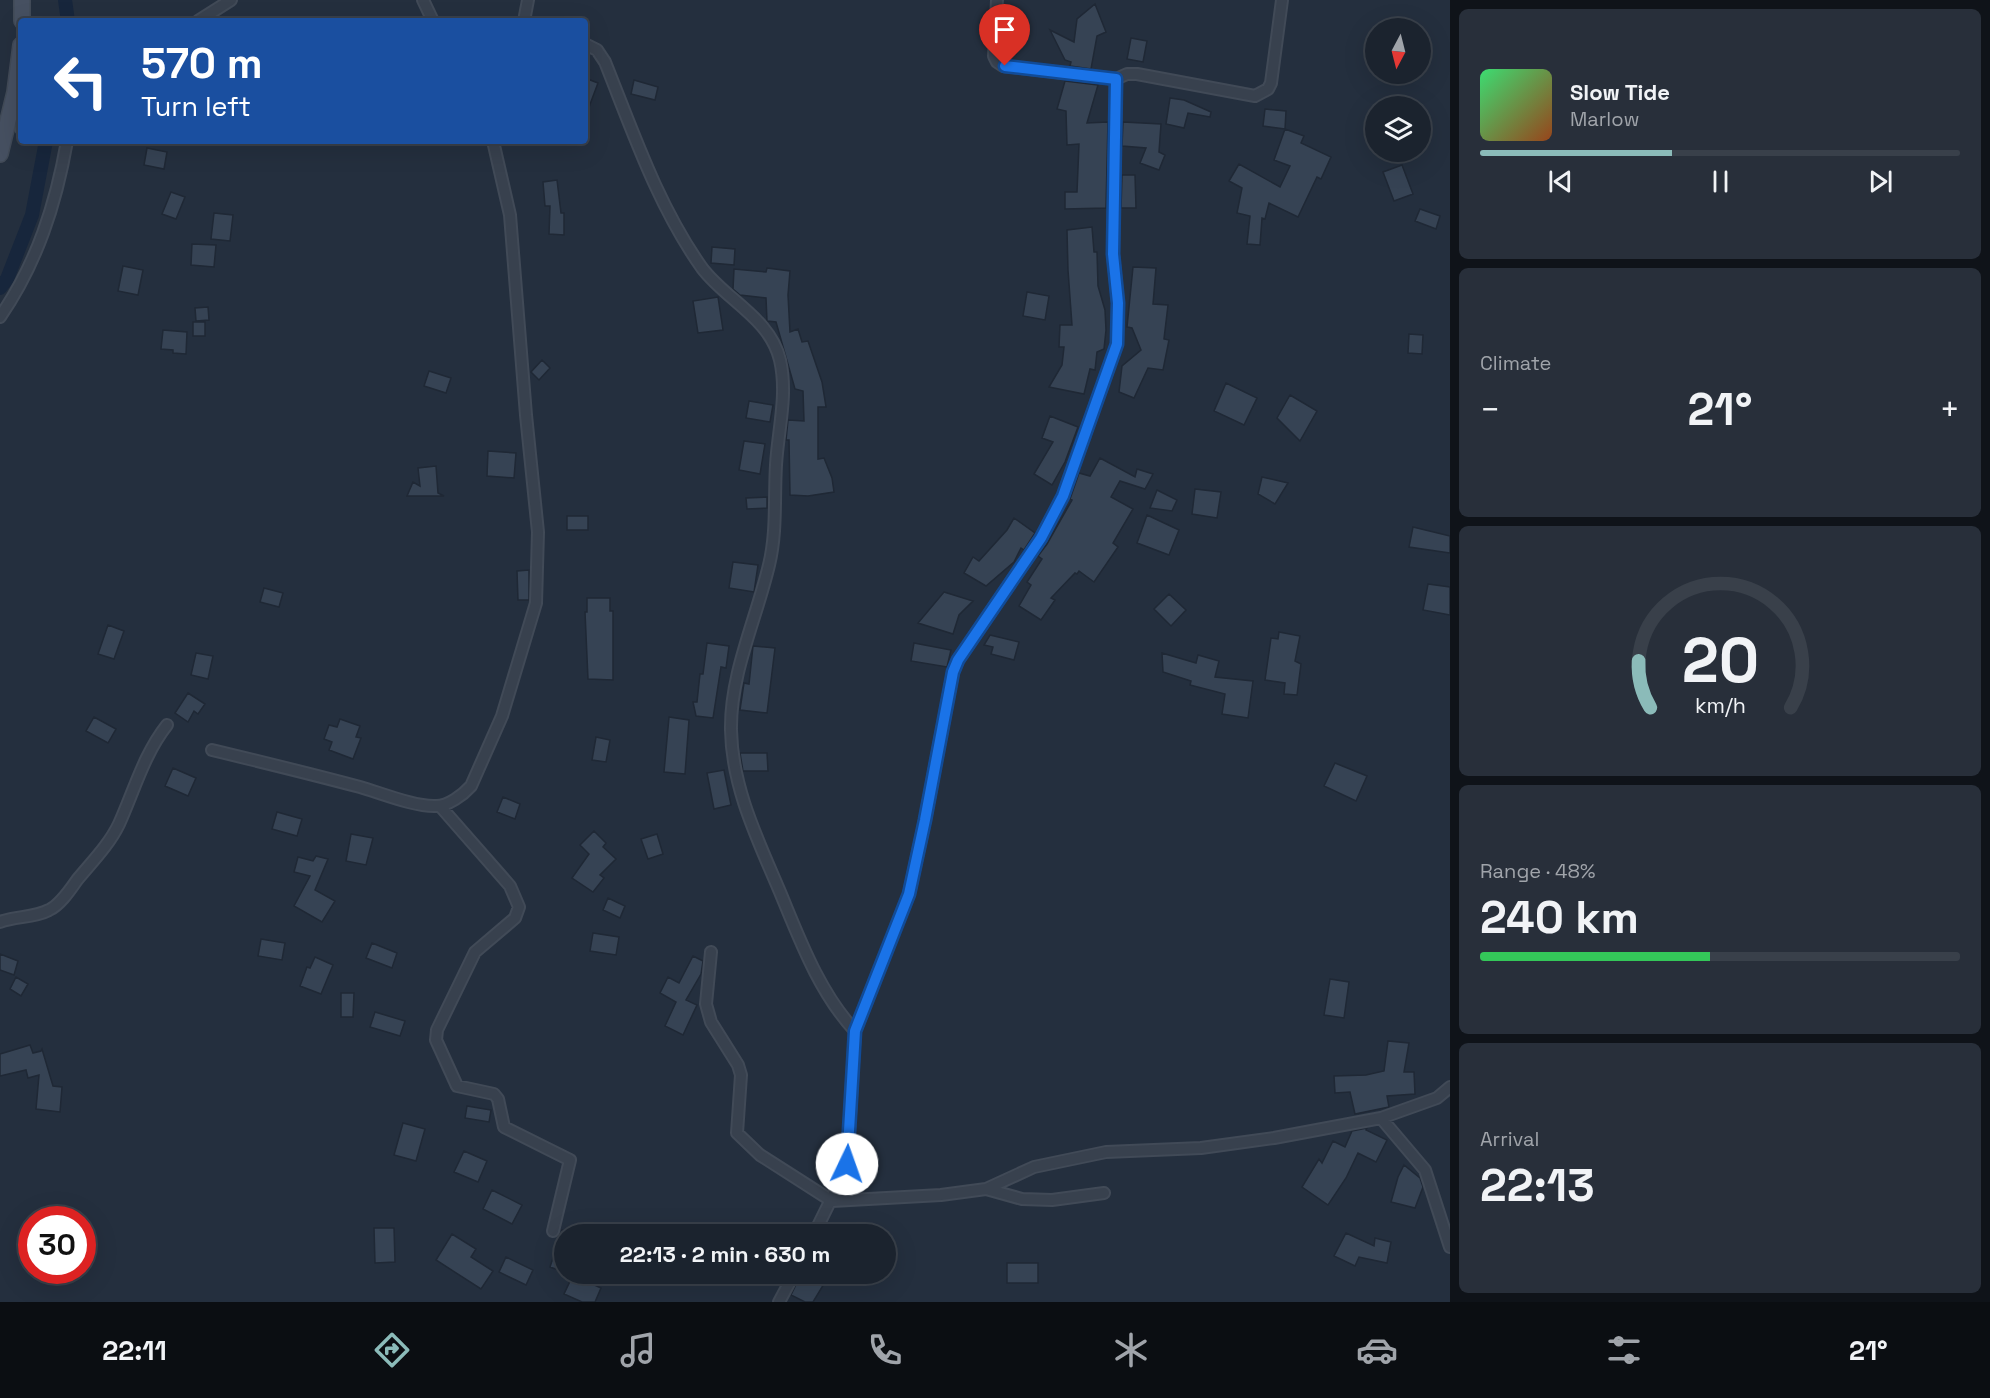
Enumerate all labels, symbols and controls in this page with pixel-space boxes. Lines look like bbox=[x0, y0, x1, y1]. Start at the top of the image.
pin bbox=[979, 4, 1030, 66]
icon: arrive bbox=[988, 13, 1021, 46]
north arrow bbox=[1365, 18, 1431, 84]
map controls bbox=[1365, 18, 1431, 162]
text: 570 m bbox=[141, 37, 263, 90]
icon: left bbox=[42, 42, 120, 120]
text: Slow Tide bbox=[1570, 78, 1670, 106]
text: Turn left bbox=[141, 89, 251, 124]
button: layers bbox=[1365, 96, 1431, 162]
text: Marlow bbox=[1570, 106, 1639, 132]
icon: previous bbox=[1544, 165, 1577, 198]
icon: pause bbox=[1704, 165, 1737, 198]
icon: next bbox=[1864, 165, 1897, 198]
text: Climate bbox=[1480, 350, 1551, 376]
text: 21° bbox=[1688, 381, 1752, 438]
text: − bbox=[1480, 389, 1500, 431]
text: + bbox=[1940, 389, 1960, 431]
text: 20 bbox=[1681, 621, 1759, 700]
text: km/h bbox=[1694, 692, 1746, 719]
text: Range · 48% bbox=[1480, 858, 1595, 884]
text: 240 km bbox=[1480, 889, 1639, 946]
text: Arrival bbox=[1480, 1126, 1539, 1152]
position arrow bbox=[815, 1132, 879, 1196]
text: 22:13 bbox=[1480, 1157, 1595, 1214]
speed limit sign: 30 bbox=[18, 1206, 96, 1284]
text: 22:13 · 2 min · 630 m bbox=[620, 1240, 830, 1268]
icon: directions bbox=[371, 1329, 413, 1371]
icon: music bbox=[617, 1329, 659, 1371]
icon: phone bbox=[864, 1329, 906, 1371]
icon: climate bbox=[1110, 1329, 1152, 1371]
icon: car bbox=[1356, 1329, 1398, 1371]
icon: filters bbox=[1603, 1329, 1645, 1371]
text: 22:11 bbox=[102, 1333, 167, 1368]
text: 21° bbox=[1849, 1333, 1888, 1368]

